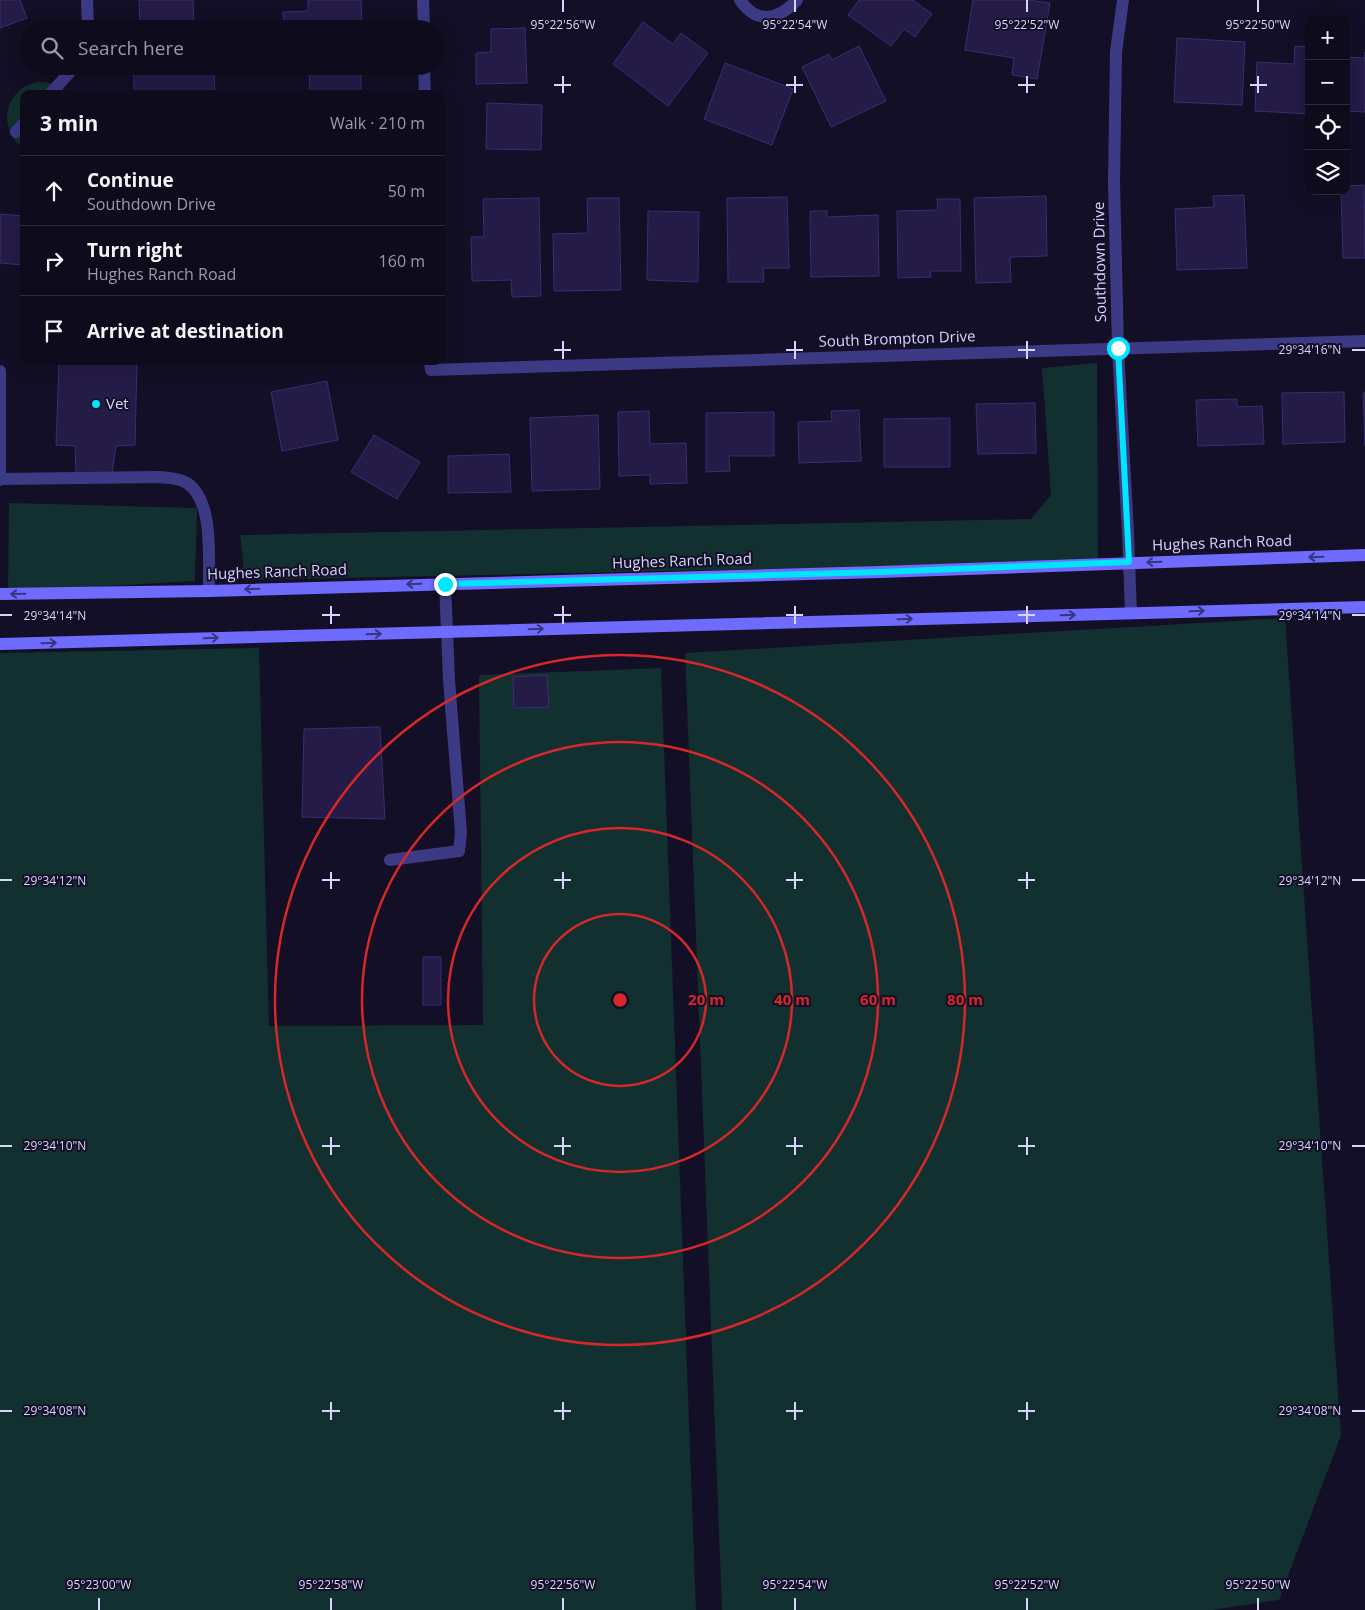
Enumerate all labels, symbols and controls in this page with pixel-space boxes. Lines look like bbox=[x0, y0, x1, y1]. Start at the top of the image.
map controls bbox=[1305, 15, 1350, 195]
button: + bbox=[1305, 15, 1350, 60]
text: 95°22'56"W bbox=[531, 16, 595, 33]
text: 95°22'54"W bbox=[763, 16, 827, 33]
text: 95°22'52"W bbox=[995, 16, 1059, 33]
text: 95°22'50"W bbox=[1226, 16, 1290, 33]
search box bbox=[20, 20, 445, 75]
icon: search bbox=[38, 34, 66, 62]
text: Search here bbox=[78, 35, 184, 61]
button: − bbox=[1305, 60, 1350, 105]
button: locate bbox=[1305, 105, 1350, 150]
text: 3 min bbox=[40, 109, 98, 137]
text: Walk · 210 m bbox=[330, 112, 425, 134]
button: layers bbox=[1305, 150, 1350, 195]
text: Continue bbox=[87, 167, 174, 193]
icon: ahead bbox=[40, 177, 68, 205]
text: 50 m bbox=[388, 180, 425, 202]
text: Southdown Drive bbox=[87, 193, 216, 215]
street label: Southdown Drive bbox=[1088, 202, 1110, 323]
text: Turn right bbox=[87, 237, 182, 263]
icon: right bbox=[40, 247, 68, 275]
text: 160 m bbox=[379, 250, 425, 272]
text: Hughes Ranch Road bbox=[87, 263, 236, 285]
icon: arrive bbox=[40, 317, 68, 345]
text: Arrive at destination bbox=[87, 318, 284, 344]
street label: South Brompton Drive bbox=[818, 325, 976, 351]
route start bbox=[1107, 337, 1130, 360]
text: 29°34'16"N bbox=[1279, 341, 1341, 358]
place label: Vet bbox=[106, 393, 129, 413]
marker: Vet bbox=[90, 398, 102, 410]
street label: Hughes Ranch Road bbox=[1152, 530, 1292, 554]
street label: Hughes Ranch Road bbox=[612, 548, 752, 572]
one-way arrow bbox=[1309, 552, 1325, 561]
one-way arrow bbox=[1146, 557, 1162, 566]
street label: Hughes Ranch Road bbox=[207, 559, 347, 583]
route end bbox=[434, 573, 457, 596]
one-way arrow bbox=[406, 580, 422, 589]
one-way arrow bbox=[244, 585, 260, 594]
one-way arrow bbox=[11, 589, 27, 599]
one-way arrow bbox=[1188, 606, 1205, 616]
text: 29°34'14"N bbox=[24, 607, 86, 624]
text: 29°34'14"N bbox=[1279, 607, 1341, 624]
one-way arrow bbox=[1060, 610, 1076, 620]
one-way arrow bbox=[897, 615, 913, 624]
one-way arrow bbox=[528, 625, 544, 634]
one-way arrow bbox=[365, 629, 381, 638]
one-way arrow bbox=[202, 633, 219, 643]
one-way arrow bbox=[40, 638, 56, 647]
text: 29°34'12"N bbox=[24, 872, 86, 889]
text: 29°34'12"N bbox=[1279, 872, 1341, 889]
text: 20 m bbox=[688, 989, 724, 1009]
text: 40 m bbox=[774, 989, 810, 1009]
text: 60 m bbox=[860, 989, 896, 1009]
text: 80 m bbox=[947, 989, 983, 1009]
centre of rings bbox=[611, 991, 629, 1009]
text: 29°34'10"N bbox=[24, 1137, 86, 1154]
text: 29°34'10"N bbox=[1279, 1137, 1341, 1154]
text: 29°34'08"N bbox=[24, 1402, 86, 1419]
text: 29°34'08"N bbox=[1279, 1402, 1341, 1419]
text: 95°23'00"W bbox=[67, 1576, 131, 1593]
text: 95°22'58"W bbox=[299, 1576, 363, 1593]
text: 95°22'56"W bbox=[531, 1576, 595, 1593]
text: 95°22'54"W bbox=[763, 1576, 827, 1593]
text: 95°22'52"W bbox=[995, 1576, 1059, 1593]
text: 95°22'50"W bbox=[1226, 1576, 1290, 1593]

